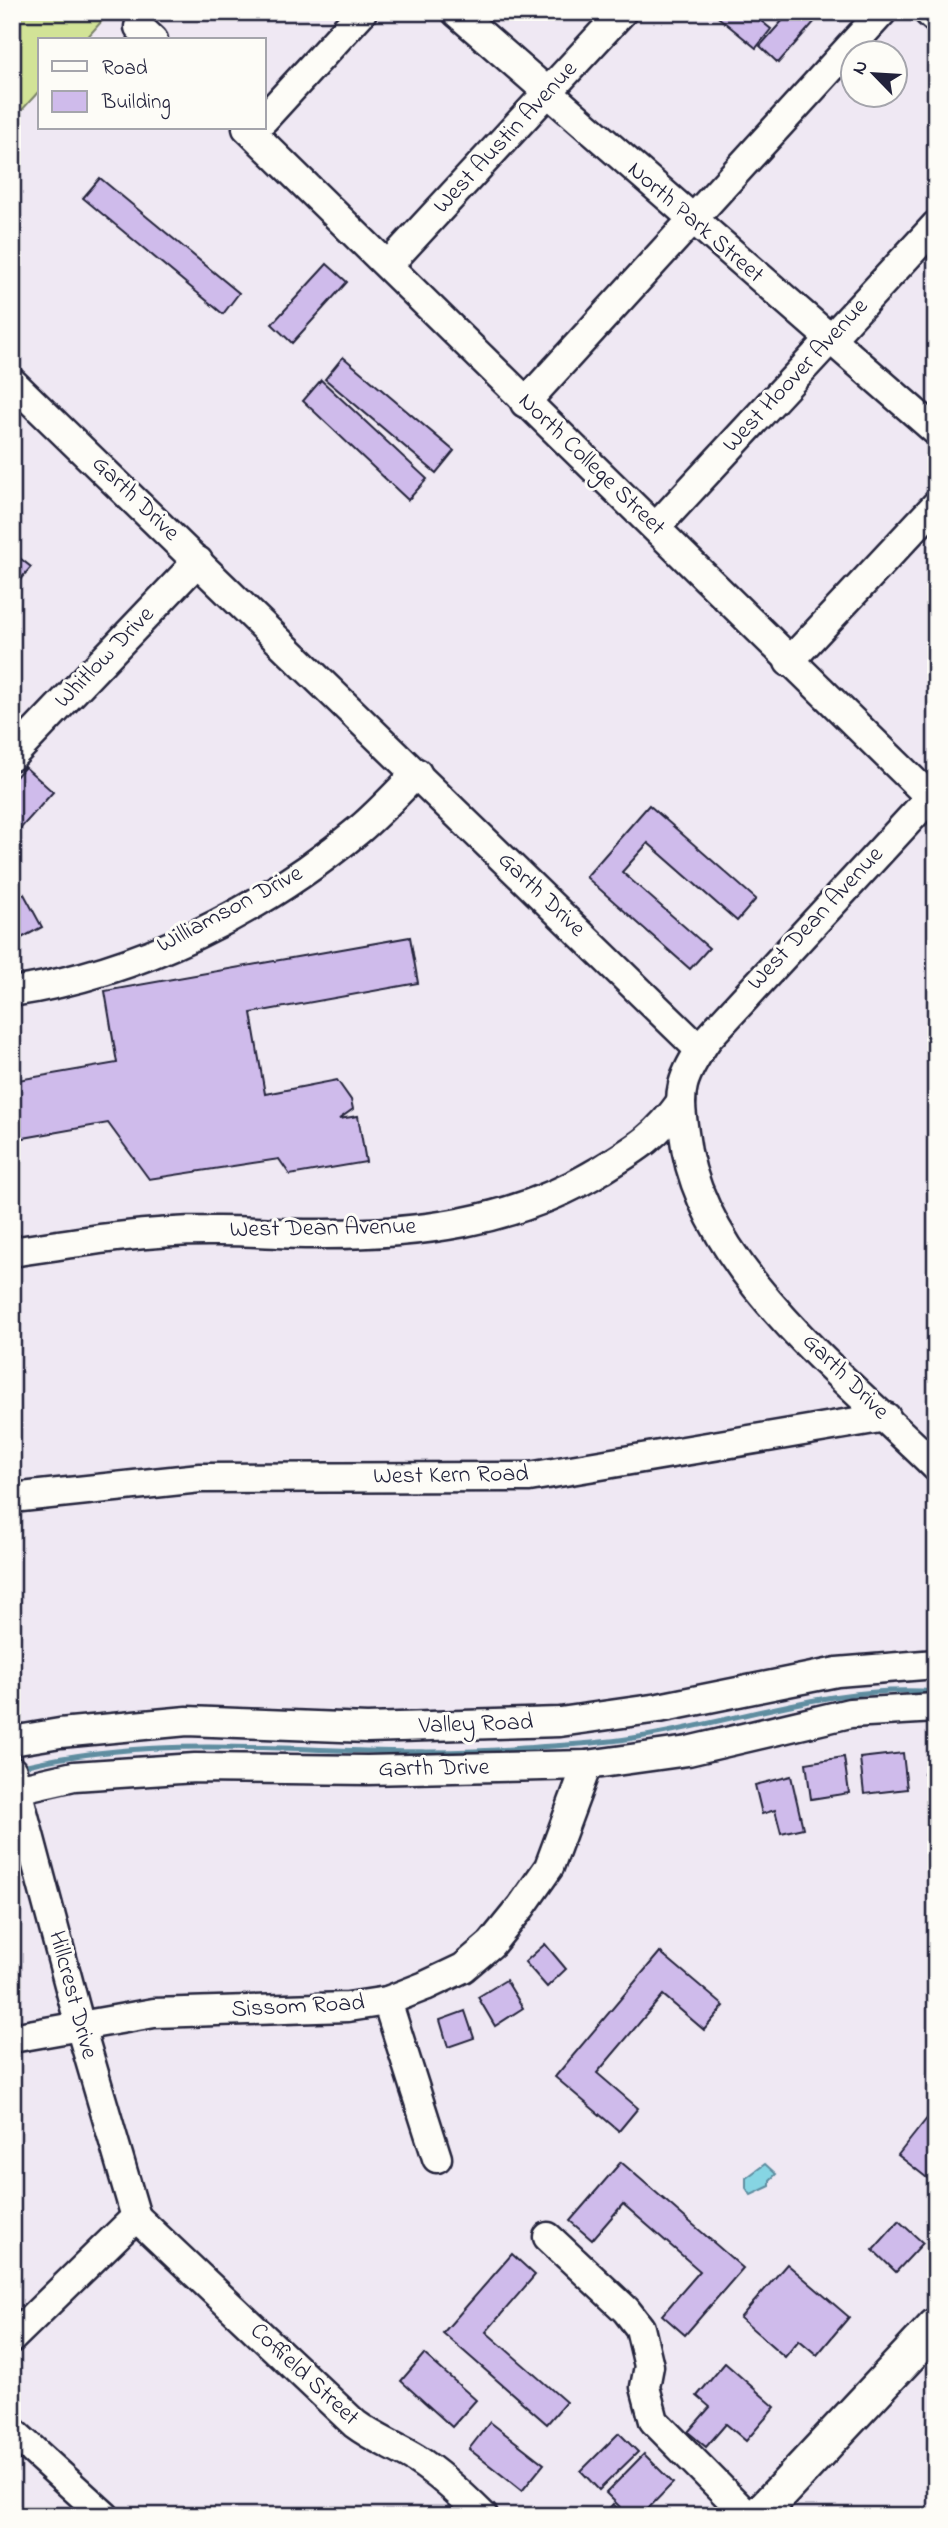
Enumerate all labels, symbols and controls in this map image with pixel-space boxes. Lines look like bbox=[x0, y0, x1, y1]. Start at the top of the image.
legend bbox=[38, 38, 266, 130]
north arrow bbox=[839, 38, 909, 108]
street label: West Austin Avenue bbox=[426, 53, 587, 222]
text: Road bbox=[102, 54, 148, 84]
text: N bbox=[846, 56, 876, 79]
text: Building bbox=[101, 88, 171, 120]
street label: North Park Street bbox=[619, 154, 771, 292]
street label: West Hoover Avenue bbox=[715, 291, 877, 461]
street label: North College Street bbox=[509, 385, 673, 545]
street label: Garth Drive bbox=[83, 448, 187, 550]
street label: Whitlow Drive bbox=[47, 599, 163, 717]
street label: West Dean Avenue bbox=[740, 839, 893, 999]
street label: Garth Drive bbox=[489, 844, 593, 946]
street label: Williamson Drive bbox=[151, 857, 309, 963]
street label: West Dean Avenue bbox=[229, 1210, 417, 1248]
street label: Garth Drive bbox=[793, 1325, 897, 1429]
street label: West Kern Road bbox=[373, 1457, 530, 1495]
street label: Valley Road bbox=[417, 1705, 534, 1746]
street label: Garth Drive bbox=[378, 1751, 490, 1787]
street label: Hillcrest Drive bbox=[38, 1927, 106, 2063]
street label: Sissom Road bbox=[230, 1986, 366, 2028]
street label: Coffield Street bbox=[241, 2315, 367, 2435]

